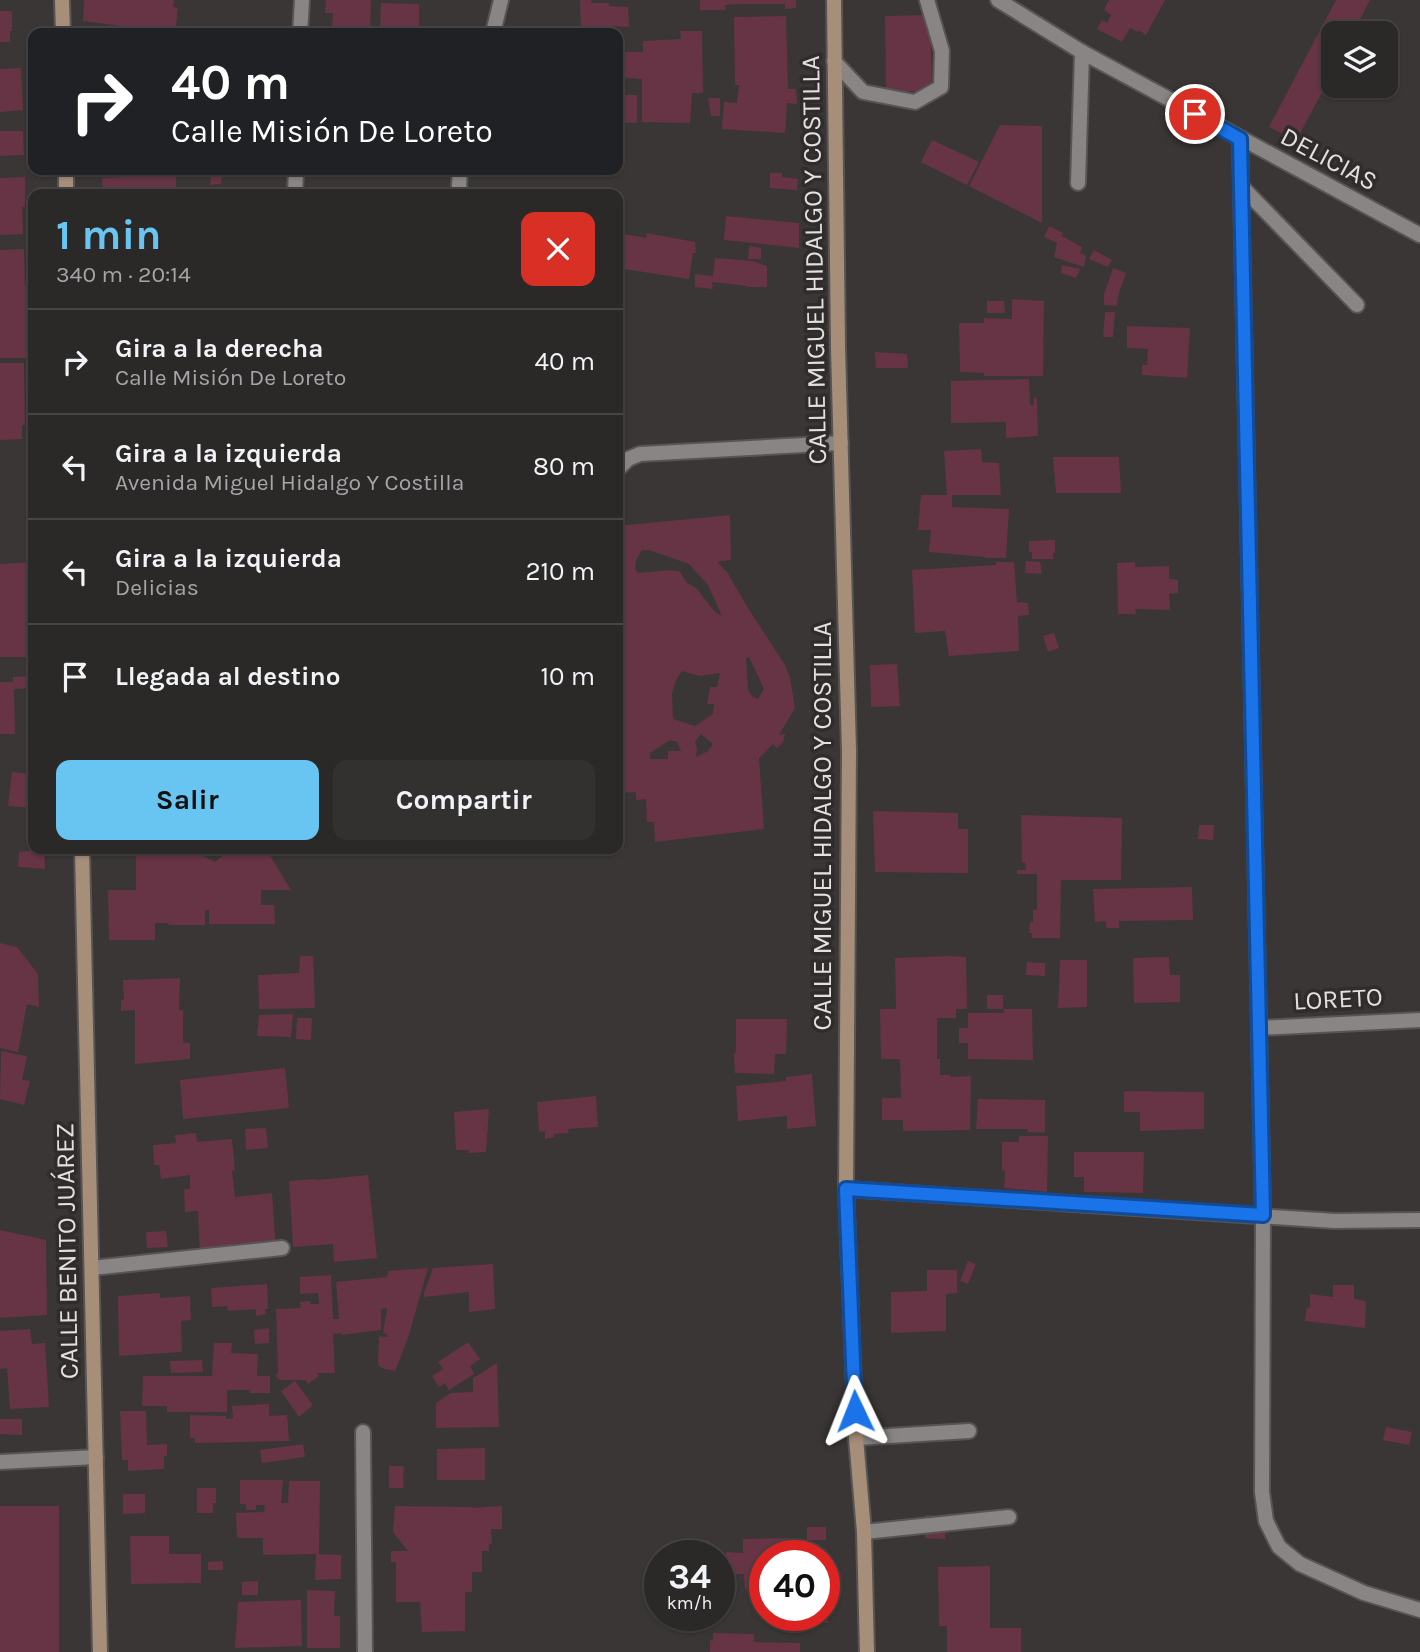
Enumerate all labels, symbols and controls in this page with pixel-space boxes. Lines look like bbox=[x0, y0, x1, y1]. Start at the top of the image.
map controls bbox=[1321, 21, 1398, 98]
button: layers bbox=[1321, 21, 1398, 98]
text: 40 m bbox=[171, 54, 290, 111]
street label: CALLE MIGUEL HIDALGO Y COSTILLA bbox=[795, 55, 833, 465]
icon: right bbox=[56, 56, 147, 147]
pin bbox=[1165, 84, 1225, 144]
icon: arrive bbox=[1176, 95, 1214, 133]
text: Calle Misión De Loreto bbox=[171, 113, 493, 150]
street label: DELICIAS bbox=[1275, 121, 1383, 197]
text: 1 min bbox=[56, 210, 161, 260]
button: close bbox=[521, 212, 595, 286]
text: 340 m · 20:14 bbox=[56, 261, 191, 288]
text: Gira a la derecha bbox=[115, 333, 324, 364]
icon: right bbox=[56, 343, 94, 381]
text: 40 m bbox=[535, 346, 595, 377]
text: Calle Misión De Loreto bbox=[115, 364, 346, 391]
text: Gira a la izquierda bbox=[115, 438, 342, 469]
icon: left bbox=[56, 448, 94, 486]
text: 80 m bbox=[533, 451, 595, 482]
text: Avenida Miguel Hidalgo Y Costilla bbox=[115, 469, 464, 496]
text: Gira a la izquierda bbox=[115, 543, 342, 574]
icon: left bbox=[56, 553, 94, 591]
text: 210 m bbox=[525, 556, 595, 587]
text: Delicias bbox=[115, 574, 199, 601]
street label: CALLE MIGUEL HIDALGO Y COSTILLA bbox=[807, 621, 838, 1030]
icon: arrive bbox=[56, 658, 94, 696]
text: Llegada al destino bbox=[115, 661, 341, 692]
text: 10 m bbox=[540, 661, 595, 692]
button: Salir bbox=[56, 760, 319, 840]
button: Compartir bbox=[333, 760, 595, 840]
street label: LORETO bbox=[1293, 981, 1383, 1017]
street label: CALLE BENITO JUÁREZ bbox=[48, 1123, 85, 1379]
position arrow bbox=[818, 1374, 892, 1448]
speed limit sign: 40 bbox=[749, 1540, 840, 1631]
text: 34 bbox=[668, 1556, 711, 1597]
text: km/h bbox=[667, 1592, 712, 1614]

